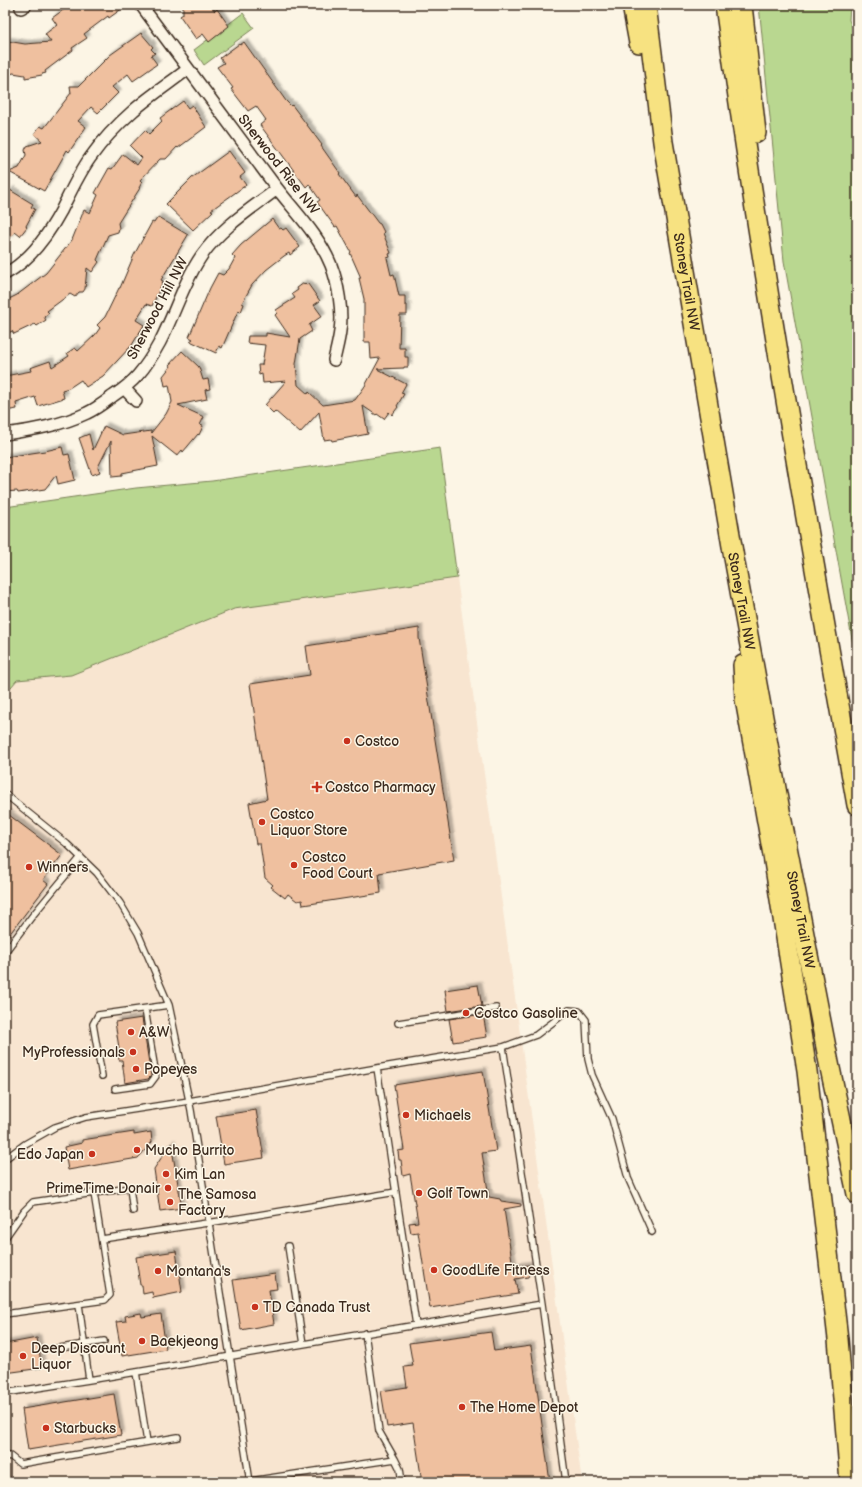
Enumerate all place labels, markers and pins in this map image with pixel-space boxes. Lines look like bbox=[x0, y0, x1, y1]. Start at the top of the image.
place label: Costco bbox=[355, 733, 399, 750]
marker: Costco bbox=[342, 736, 352, 746]
place label: Costco Pharmacy bbox=[325, 779, 436, 796]
marker: Costco Pharmacy bbox=[312, 782, 322, 792]
place label: Costco Liquor Store bbox=[270, 806, 347, 839]
marker: Costco Liquor Store bbox=[257, 817, 267, 827]
place label: Costco Food Court bbox=[302, 849, 373, 882]
place label: Winners bbox=[37, 859, 89, 876]
marker: Costco Food Court bbox=[289, 860, 299, 870]
marker: Winners bbox=[24, 862, 34, 872]
place label: Costco Gasoline bbox=[474, 1005, 578, 1022]
marker: Costco Gasoline bbox=[461, 1008, 471, 1018]
place label: A&W bbox=[139, 1024, 170, 1041]
marker: A&W bbox=[126, 1027, 136, 1037]
place label: MyProfessionals bbox=[22, 1044, 125, 1061]
marker: MyProfessionals bbox=[128, 1047, 138, 1057]
place label: Popeyes bbox=[144, 1061, 197, 1078]
marker: Popeyes bbox=[131, 1064, 141, 1074]
place label: Michaels bbox=[414, 1107, 471, 1124]
marker: Michaels bbox=[401, 1110, 411, 1120]
place label: Mucho Burrito bbox=[145, 1142, 234, 1159]
marker: Mucho Burrito bbox=[132, 1145, 142, 1155]
place label: Edo Japan bbox=[17, 1146, 84, 1163]
marker: Edo Japan bbox=[87, 1149, 97, 1159]
place label: Kim Lan bbox=[174, 1166, 225, 1183]
marker: Kim Lan bbox=[161, 1169, 171, 1179]
place label: PrimeTime Donair bbox=[46, 1180, 161, 1197]
marker: PrimeTime Donair bbox=[163, 1183, 173, 1193]
place label: Golf Town bbox=[427, 1185, 488, 1202]
place label: The Samosa Factory bbox=[178, 1186, 256, 1219]
marker: Golf Town bbox=[414, 1188, 424, 1198]
marker: The Samosa Factory bbox=[165, 1197, 175, 1207]
place label: GoodLife Fitness bbox=[442, 1262, 550, 1279]
place label: Montana's bbox=[166, 1263, 231, 1280]
marker: GoodLife Fitness bbox=[429, 1265, 439, 1275]
marker: Montana's bbox=[153, 1266, 163, 1276]
place label: TD Canada Trust bbox=[263, 1299, 371, 1316]
marker: TD Canada Trust bbox=[250, 1302, 260, 1312]
place label: Baekjeong bbox=[150, 1333, 219, 1350]
marker: Baekjeong bbox=[137, 1336, 147, 1346]
place label: Deep Discount Liquor bbox=[31, 1340, 126, 1373]
marker: Deep Discount Liquor bbox=[18, 1351, 28, 1361]
place label: The Home Depot bbox=[470, 1399, 579, 1416]
marker: The Home Depot bbox=[457, 1402, 467, 1412]
place label: Starbucks bbox=[54, 1420, 116, 1437]
marker: Starbucks bbox=[41, 1423, 51, 1433]

